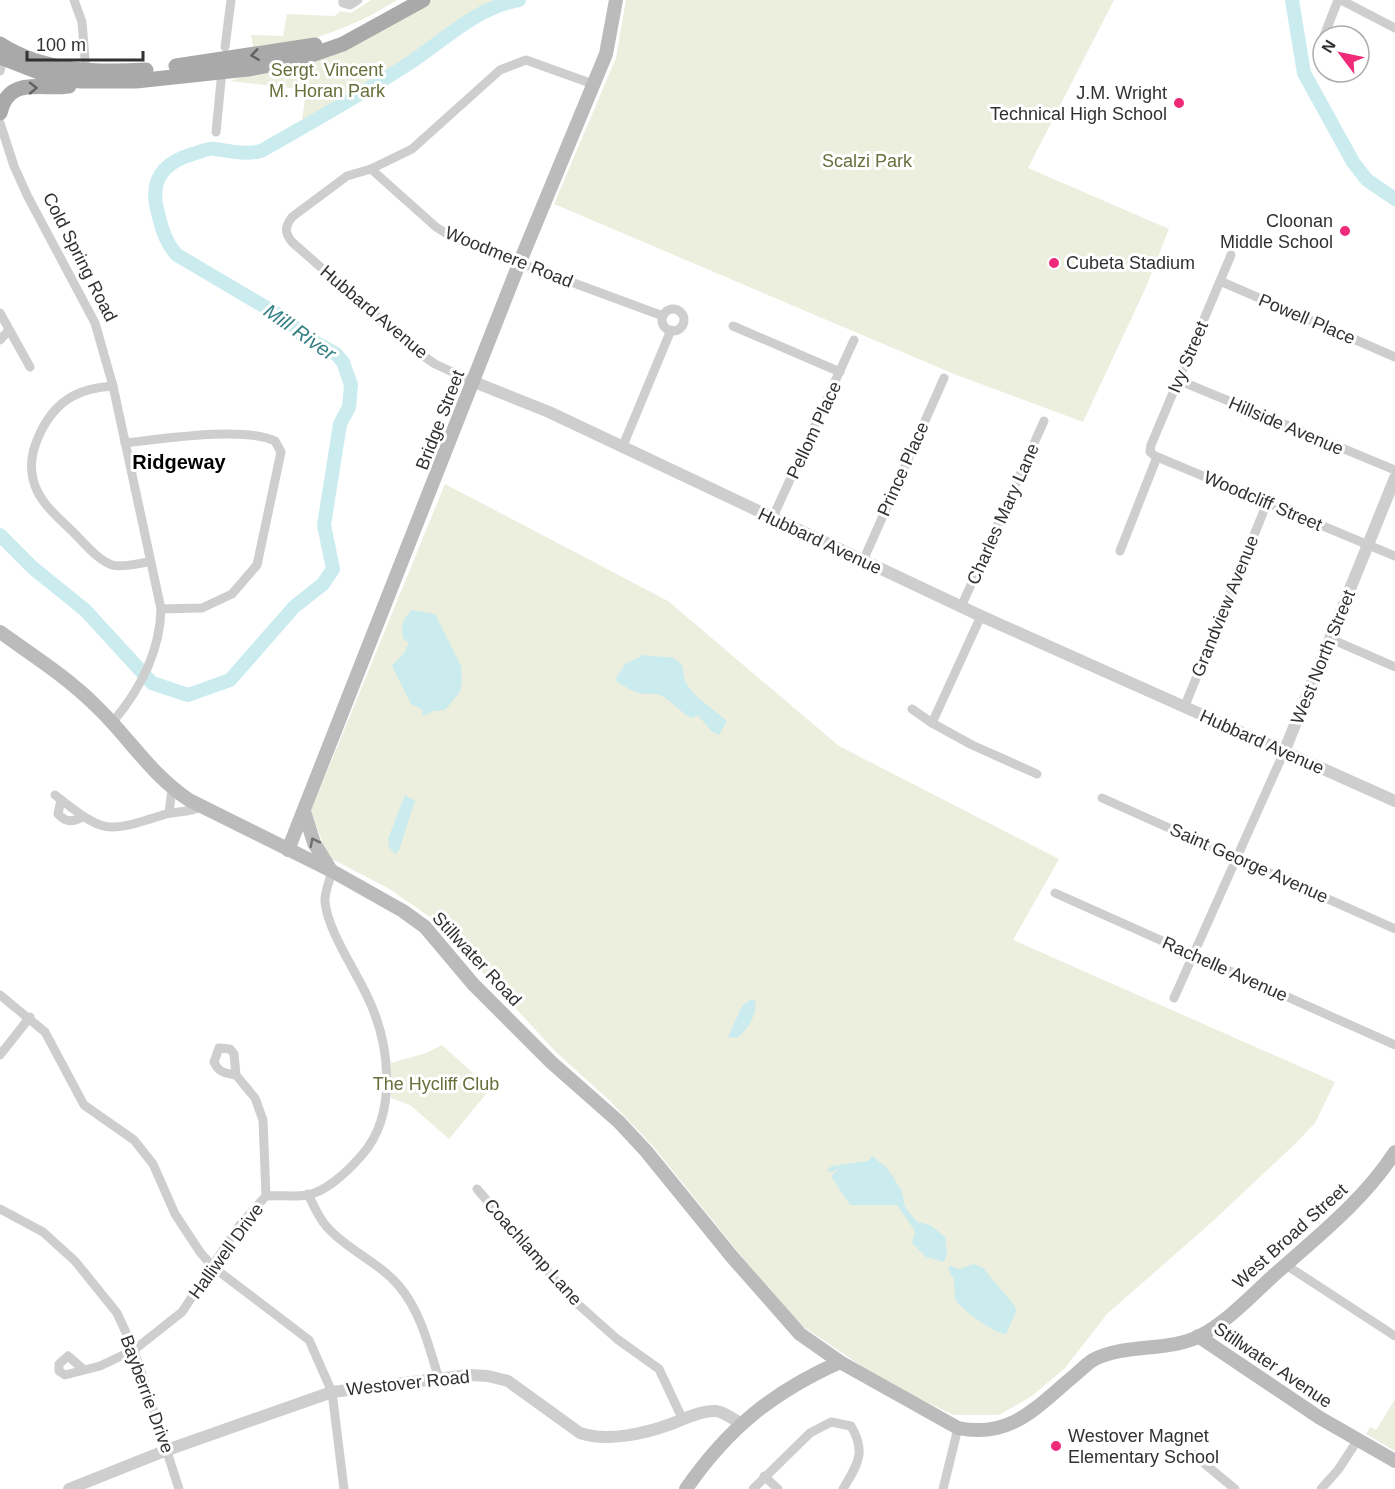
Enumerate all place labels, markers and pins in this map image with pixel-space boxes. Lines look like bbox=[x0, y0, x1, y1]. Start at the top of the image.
place label: J.M. Wright Technical High School bbox=[990, 83, 1167, 124]
marker: J.M. Wright Technical High School bbox=[1172, 96, 1186, 110]
place label: Cloonan Middle School bbox=[1220, 211, 1333, 252]
marker: Cloonan Middle School bbox=[1338, 224, 1352, 238]
place label: Cubeta Stadium bbox=[1066, 253, 1195, 273]
marker: Cubeta Stadium bbox=[1047, 256, 1061, 270]
place label: Westover Magnet Elementary School bbox=[1068, 1426, 1219, 1467]
marker: Westover Magnet Elementary School bbox=[1049, 1439, 1063, 1453]

